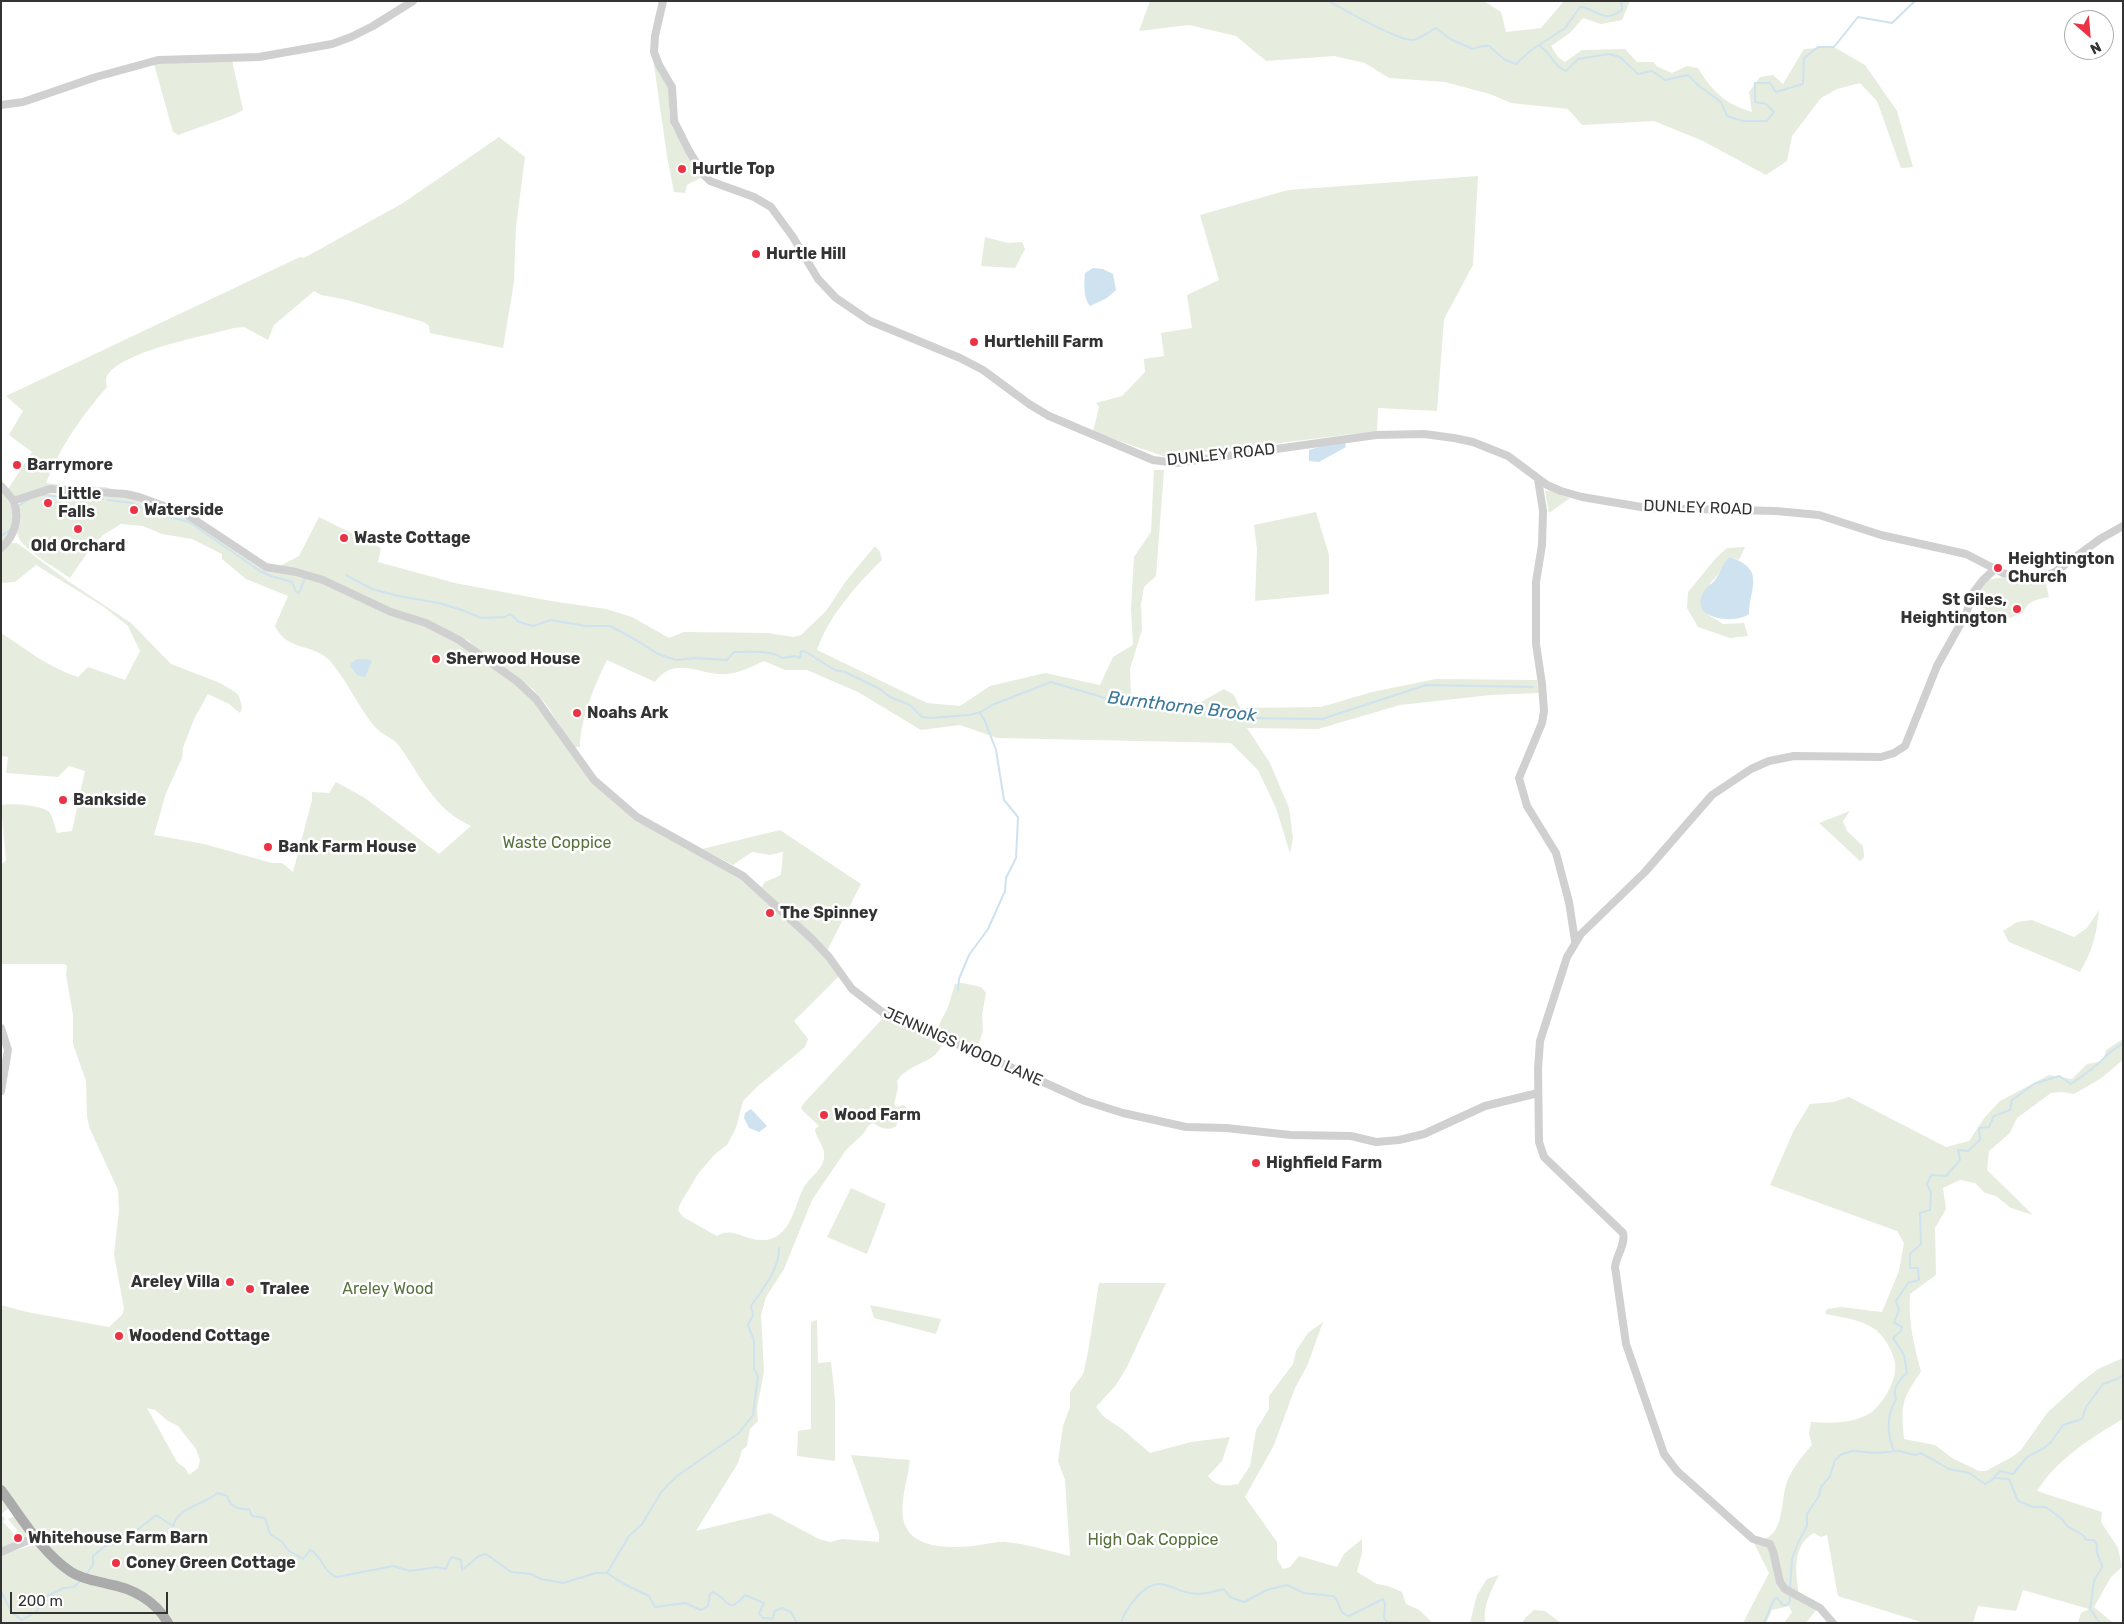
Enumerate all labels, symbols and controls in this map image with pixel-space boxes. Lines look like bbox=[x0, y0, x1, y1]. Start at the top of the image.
north arrow bbox=[2064, 10, 2114, 60]
text: N bbox=[2087, 38, 2104, 58]
place label: Hurtle Top bbox=[692, 159, 775, 179]
marker: Hurtle Top bbox=[676, 163, 688, 175]
place label: Hurtle Hill bbox=[766, 244, 846, 264]
marker: Hurtle Hill bbox=[750, 248, 762, 260]
place label: Hurtlehill Farm bbox=[984, 332, 1103, 352]
marker: Hurtlehill Farm bbox=[968, 336, 980, 348]
street label: DUNLEY ROAD bbox=[1166, 440, 1276, 470]
place label: Barrymore bbox=[27, 455, 113, 475]
marker: Barrymore bbox=[11, 459, 23, 471]
place label: Little Falls bbox=[58, 484, 101, 522]
marker: Little Falls bbox=[42, 497, 54, 509]
street label: DUNLEY ROAD bbox=[1643, 497, 1753, 519]
place label: Waterside bbox=[144, 500, 224, 520]
marker: Waterside bbox=[128, 504, 140, 516]
marker: Old Orchard bbox=[72, 523, 84, 535]
place label: Waste Cottage bbox=[354, 528, 471, 548]
marker: Waste Cottage bbox=[338, 532, 350, 544]
place label: Old Orchard bbox=[31, 536, 125, 556]
place label: Heightington Church bbox=[2008, 549, 2114, 587]
marker: Heightington Church bbox=[1992, 562, 2004, 574]
place label: St Giles, Heightington bbox=[1901, 590, 2007, 628]
marker: St Giles, Heightington bbox=[2011, 603, 2023, 615]
place label: Sherwood House bbox=[446, 649, 580, 669]
marker: Sherwood House bbox=[430, 653, 442, 665]
water label: Burnthorne Brook bbox=[1106, 687, 1258, 727]
place label: Noahs Ark bbox=[587, 703, 668, 723]
marker: Noahs Ark bbox=[571, 707, 583, 719]
place label: Bankside bbox=[73, 790, 146, 810]
marker: Bankside bbox=[57, 794, 69, 806]
park label: Waste Coppice bbox=[502, 833, 612, 853]
place label: Bank Farm House bbox=[278, 837, 416, 857]
marker: Bank Farm House bbox=[262, 841, 274, 853]
place label: The Spinney bbox=[780, 903, 878, 923]
marker: The Spinney bbox=[764, 907, 776, 919]
street label: JENNINGS WOOD LANE bbox=[880, 1003, 1046, 1091]
place label: Wood Farm bbox=[834, 1105, 921, 1125]
marker: Wood Farm bbox=[818, 1109, 830, 1121]
place label: Highfield Farm bbox=[1266, 1153, 1382, 1173]
marker: Highfield Farm bbox=[1250, 1157, 1262, 1169]
place label: Areley Villa bbox=[131, 1272, 220, 1292]
marker: Areley Villa bbox=[224, 1276, 236, 1288]
place label: Tralee bbox=[260, 1279, 309, 1299]
park label: Areley Wood bbox=[342, 1279, 434, 1299]
marker: Tralee bbox=[244, 1283, 256, 1295]
place label: Woodend Cottage bbox=[129, 1326, 270, 1346]
marker: Woodend Cottage bbox=[113, 1330, 125, 1342]
place label: Whitehouse Farm Barn bbox=[28, 1528, 208, 1548]
park label: High Oak Coppice bbox=[1088, 1530, 1218, 1550]
marker: Whitehouse Farm Barn bbox=[12, 1532, 24, 1544]
place label: Coney Green Cottage bbox=[126, 1553, 296, 1573]
marker: Coney Green Cottage bbox=[110, 1557, 122, 1569]
scale bar bbox=[12, 1582, 170, 1614]
text: 200 m bbox=[18, 1592, 63, 1610]

